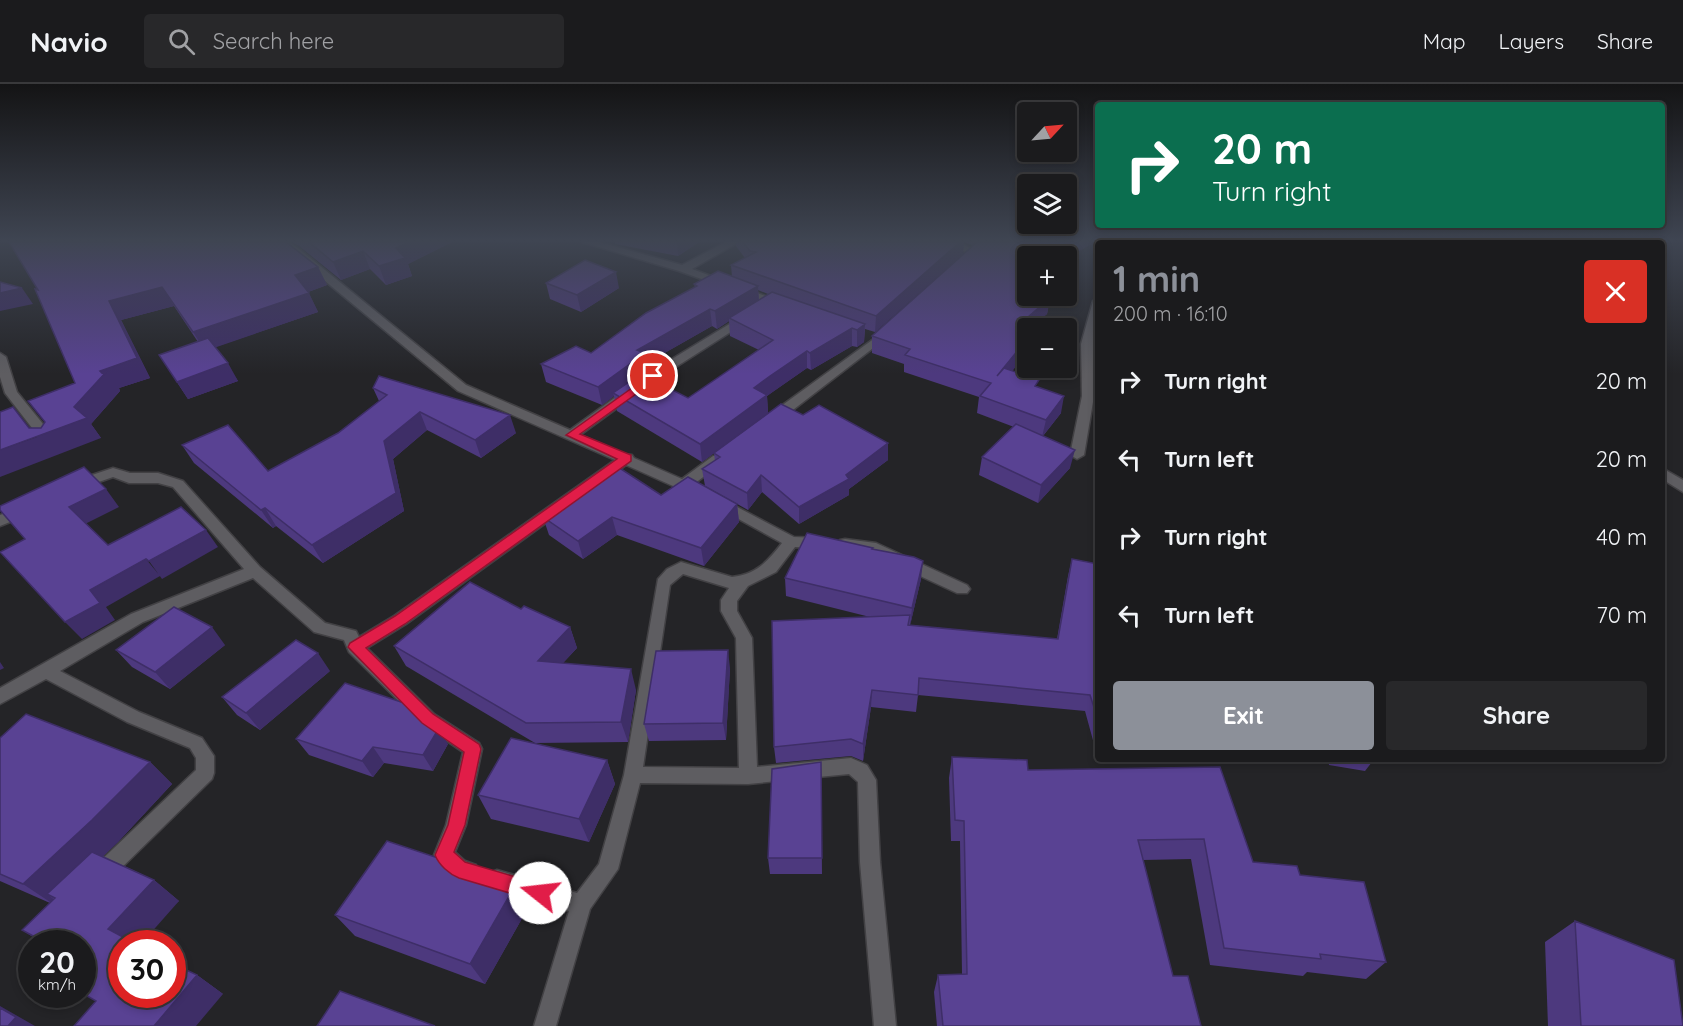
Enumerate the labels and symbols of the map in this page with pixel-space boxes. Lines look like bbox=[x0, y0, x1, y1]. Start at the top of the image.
north arrow bbox=[1017, 102, 1077, 162]
pin bbox=[627, 350, 678, 401]
position arrow bbox=[508, 861, 572, 925]
speed limit sign: 30 bbox=[108, 930, 186, 1008]

